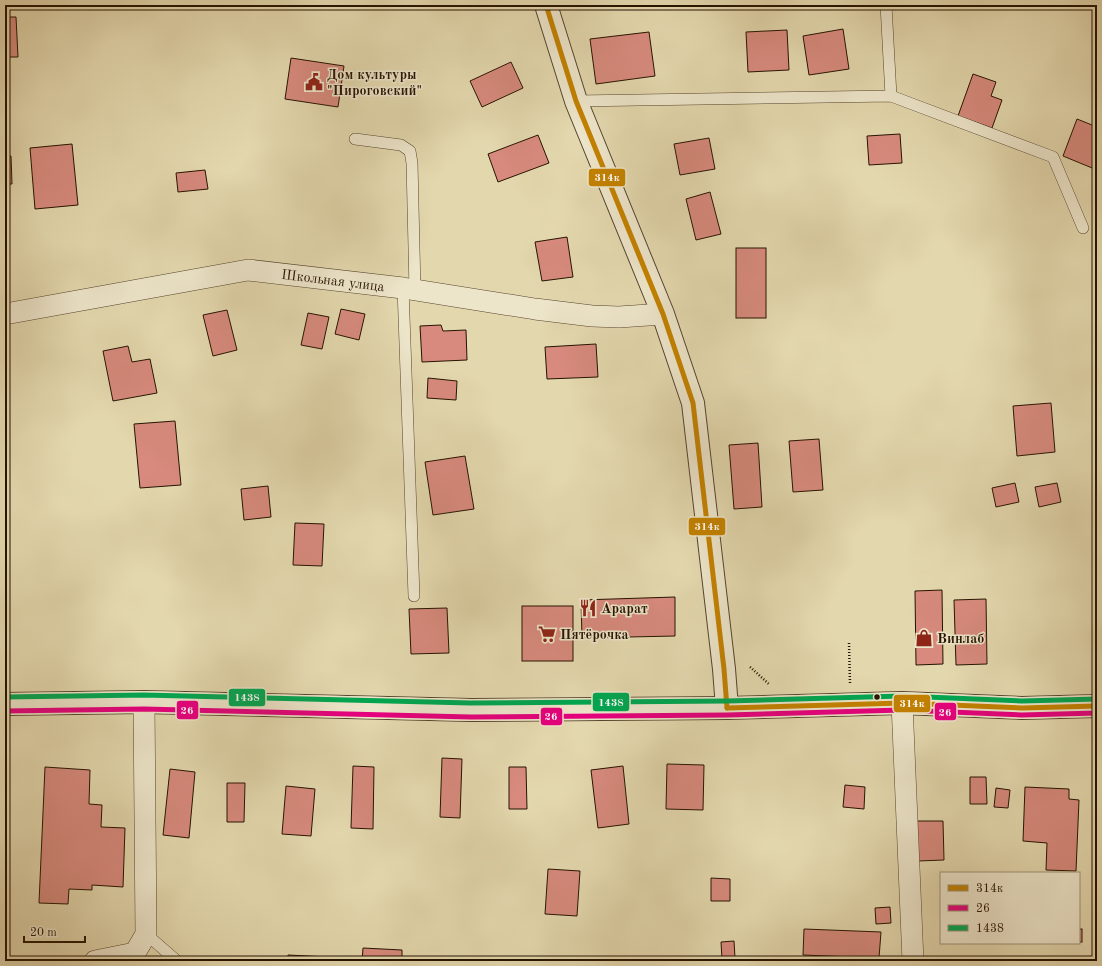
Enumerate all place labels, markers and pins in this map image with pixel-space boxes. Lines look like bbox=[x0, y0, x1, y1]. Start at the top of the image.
place label: Дом культуры "Пироговский" bbox=[327, 68, 422, 98]
public building icon: Дом культуры "Пироговский" bbox=[304, 72, 324, 92]
restaurant icon: Арарат bbox=[578, 598, 598, 618]
place label: Арарат bbox=[601, 602, 648, 616]
supermarket icon: Пятёрочка bbox=[537, 624, 557, 644]
place label: Пятёрочка bbox=[560, 628, 629, 642]
shop icon: Винлаб bbox=[914, 628, 934, 648]
place label: Винлаб bbox=[937, 632, 984, 646]
unlabelled marker bbox=[872, 692, 882, 702]

